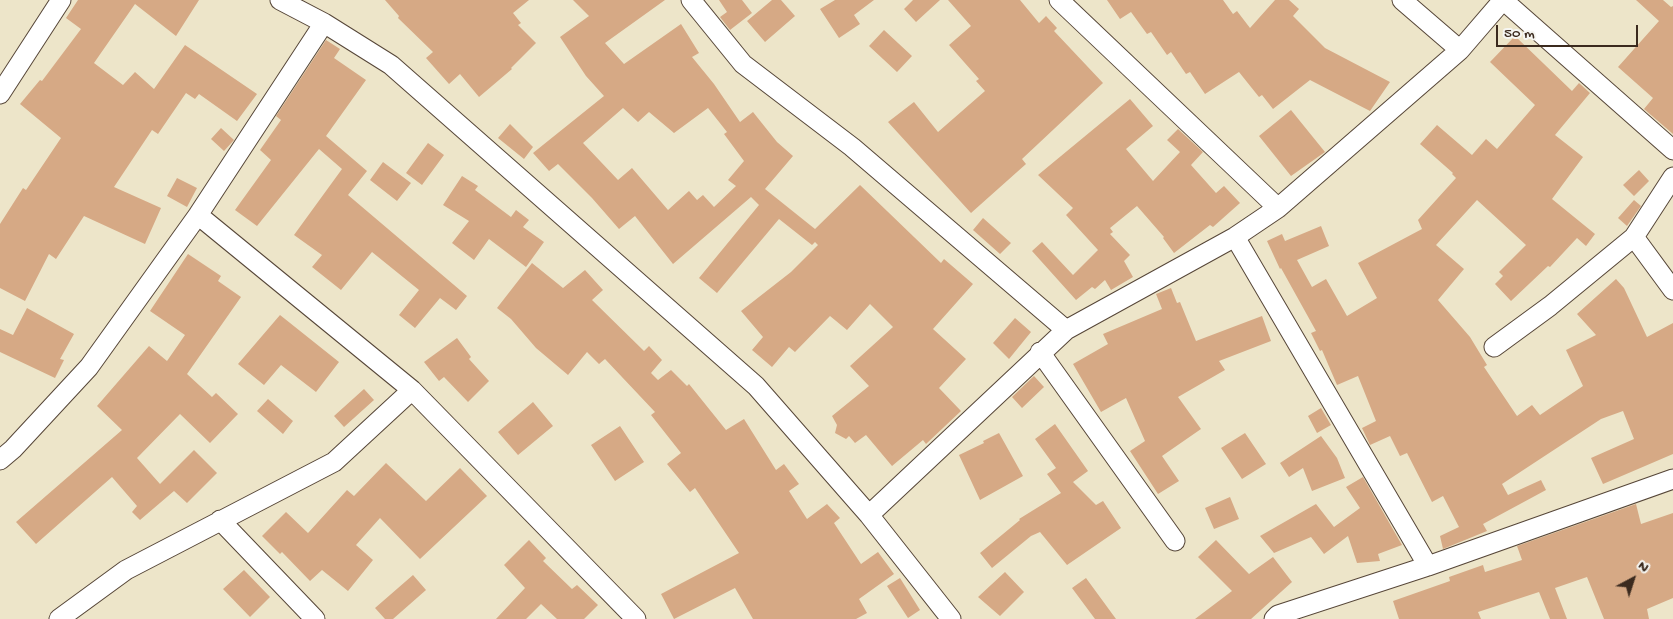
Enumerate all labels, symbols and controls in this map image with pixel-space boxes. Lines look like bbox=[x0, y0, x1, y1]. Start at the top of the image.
scale bar bbox=[1498, 15, 1640, 47]
text: 50 m bbox=[1504, 25, 1535, 43]
north arrow bbox=[1608, 554, 1658, 604]
text: N bbox=[1634, 558, 1652, 577]

